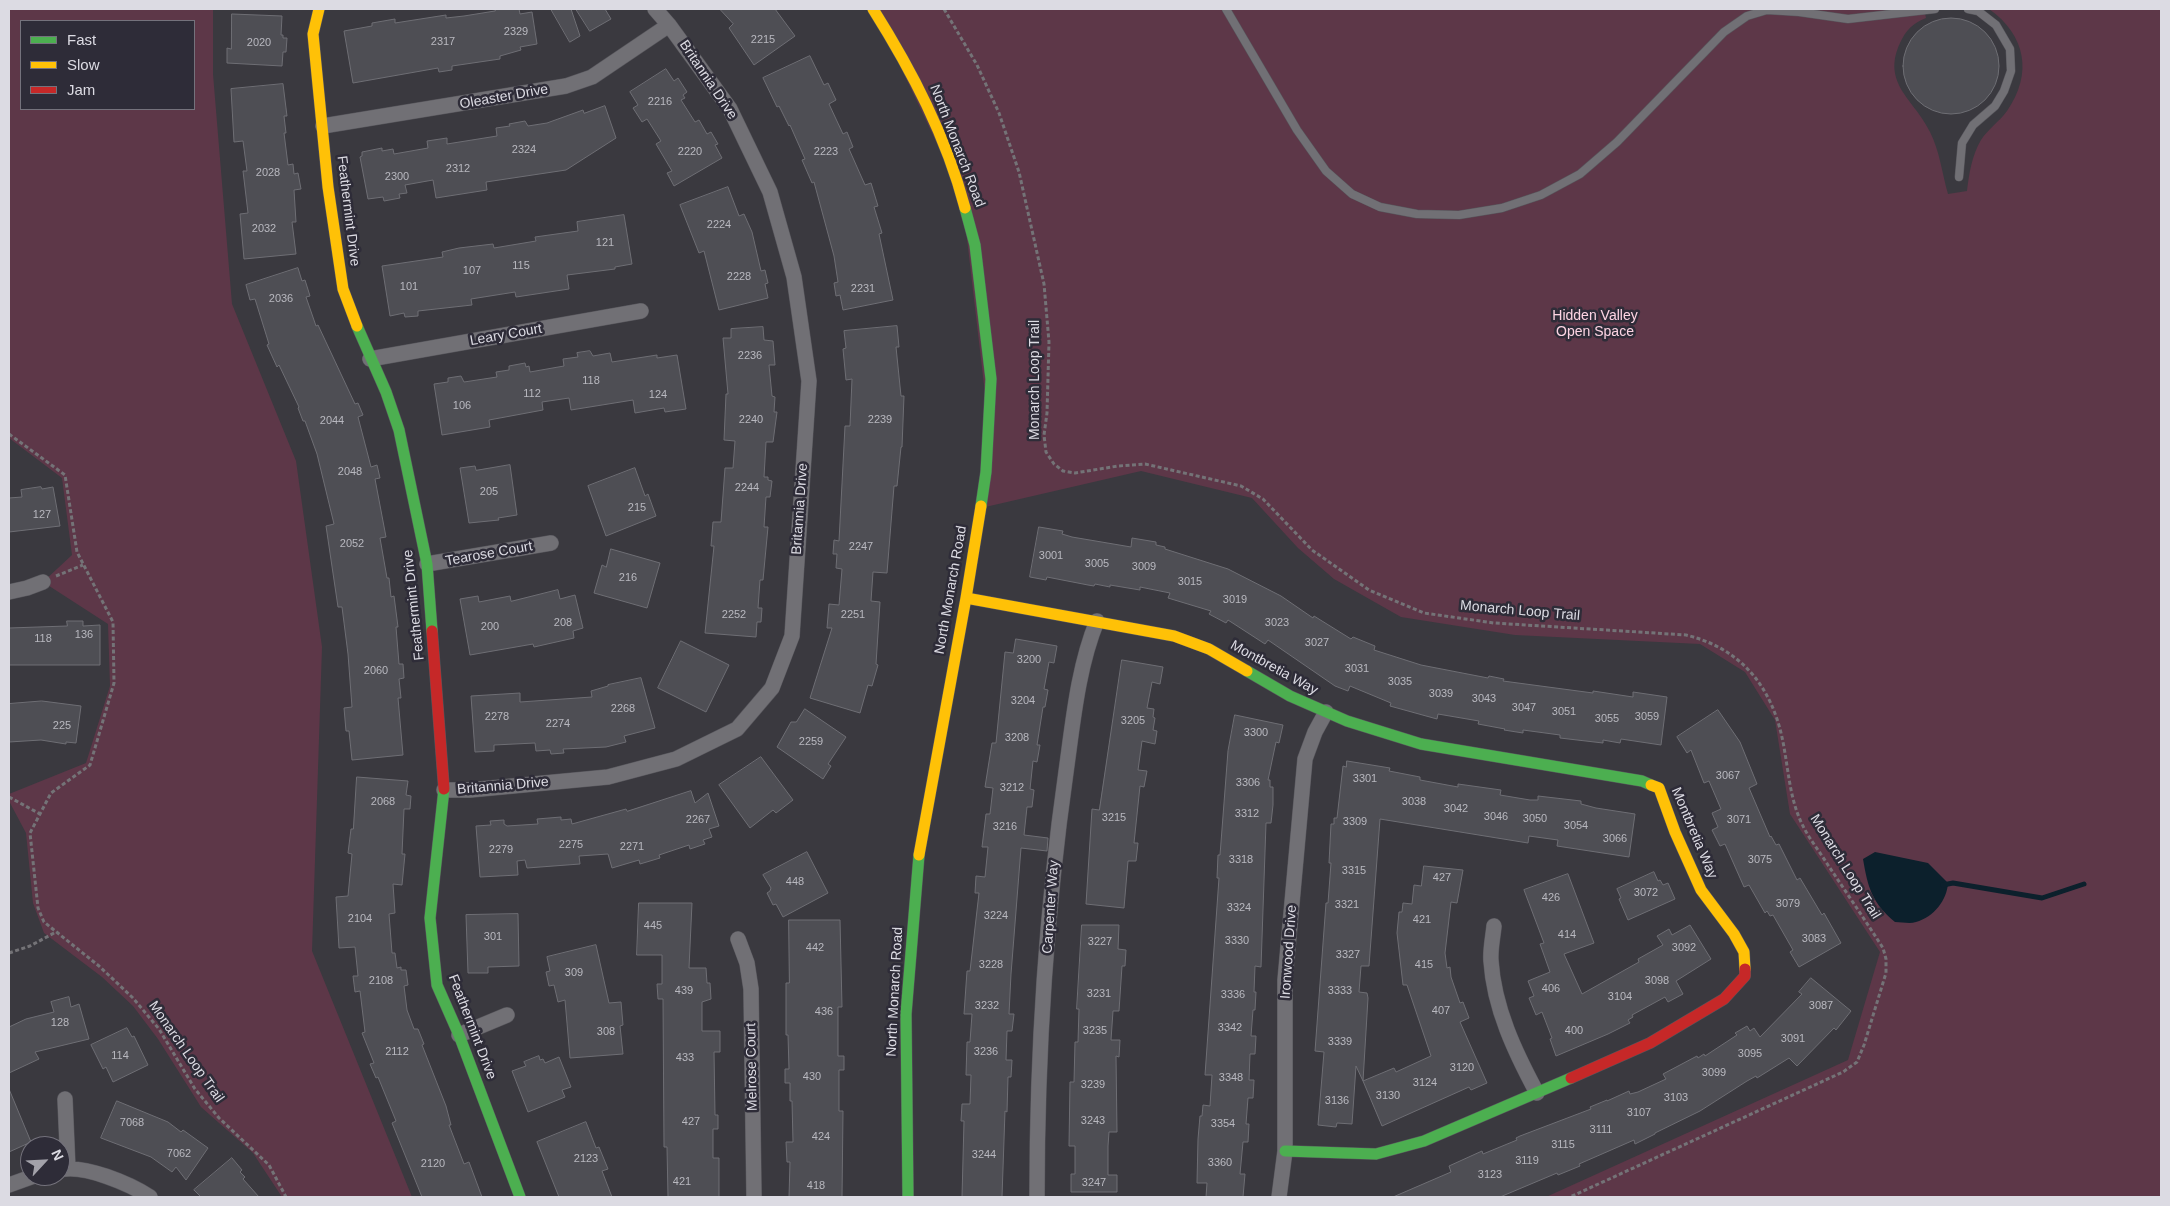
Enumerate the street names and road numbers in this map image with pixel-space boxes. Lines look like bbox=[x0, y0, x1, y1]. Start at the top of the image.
street label: Britannia Drive bbox=[675, 37, 741, 123]
street label: Oleaster Drive bbox=[458, 81, 550, 113]
street label: North Monarch Road bbox=[926, 82, 988, 210]
street label: Feathermint Drive bbox=[333, 155, 363, 267]
street label: Leary Court bbox=[469, 320, 543, 350]
street label: Monarch Loop Trail bbox=[1027, 320, 1043, 440]
street label: Britannia Drive bbox=[788, 463, 812, 555]
street label: North Monarch Road bbox=[931, 525, 971, 655]
street label: Tearose Court bbox=[444, 538, 534, 570]
street label: Feathermint Drive bbox=[400, 549, 428, 661]
street label: Monarch Loop Trail bbox=[1459, 597, 1581, 625]
street label: Montbretia Way bbox=[1227, 637, 1321, 699]
street label: Britannia Drive bbox=[457, 774, 549, 798]
street label: Montbretia Way bbox=[1667, 785, 1721, 881]
street label: Monarch Loop Trail bbox=[1806, 812, 1884, 922]
street label: Carpenter Way bbox=[1039, 860, 1063, 954]
street label: Ironwood Drive bbox=[1277, 904, 1301, 1000]
street label: North Monarch Road bbox=[883, 927, 907, 1057]
street label: Feathermint Drive bbox=[444, 972, 500, 1082]
street label: Monarch Loop Trail bbox=[145, 998, 227, 1106]
street label: Melrose Court bbox=[743, 1023, 761, 1111]

